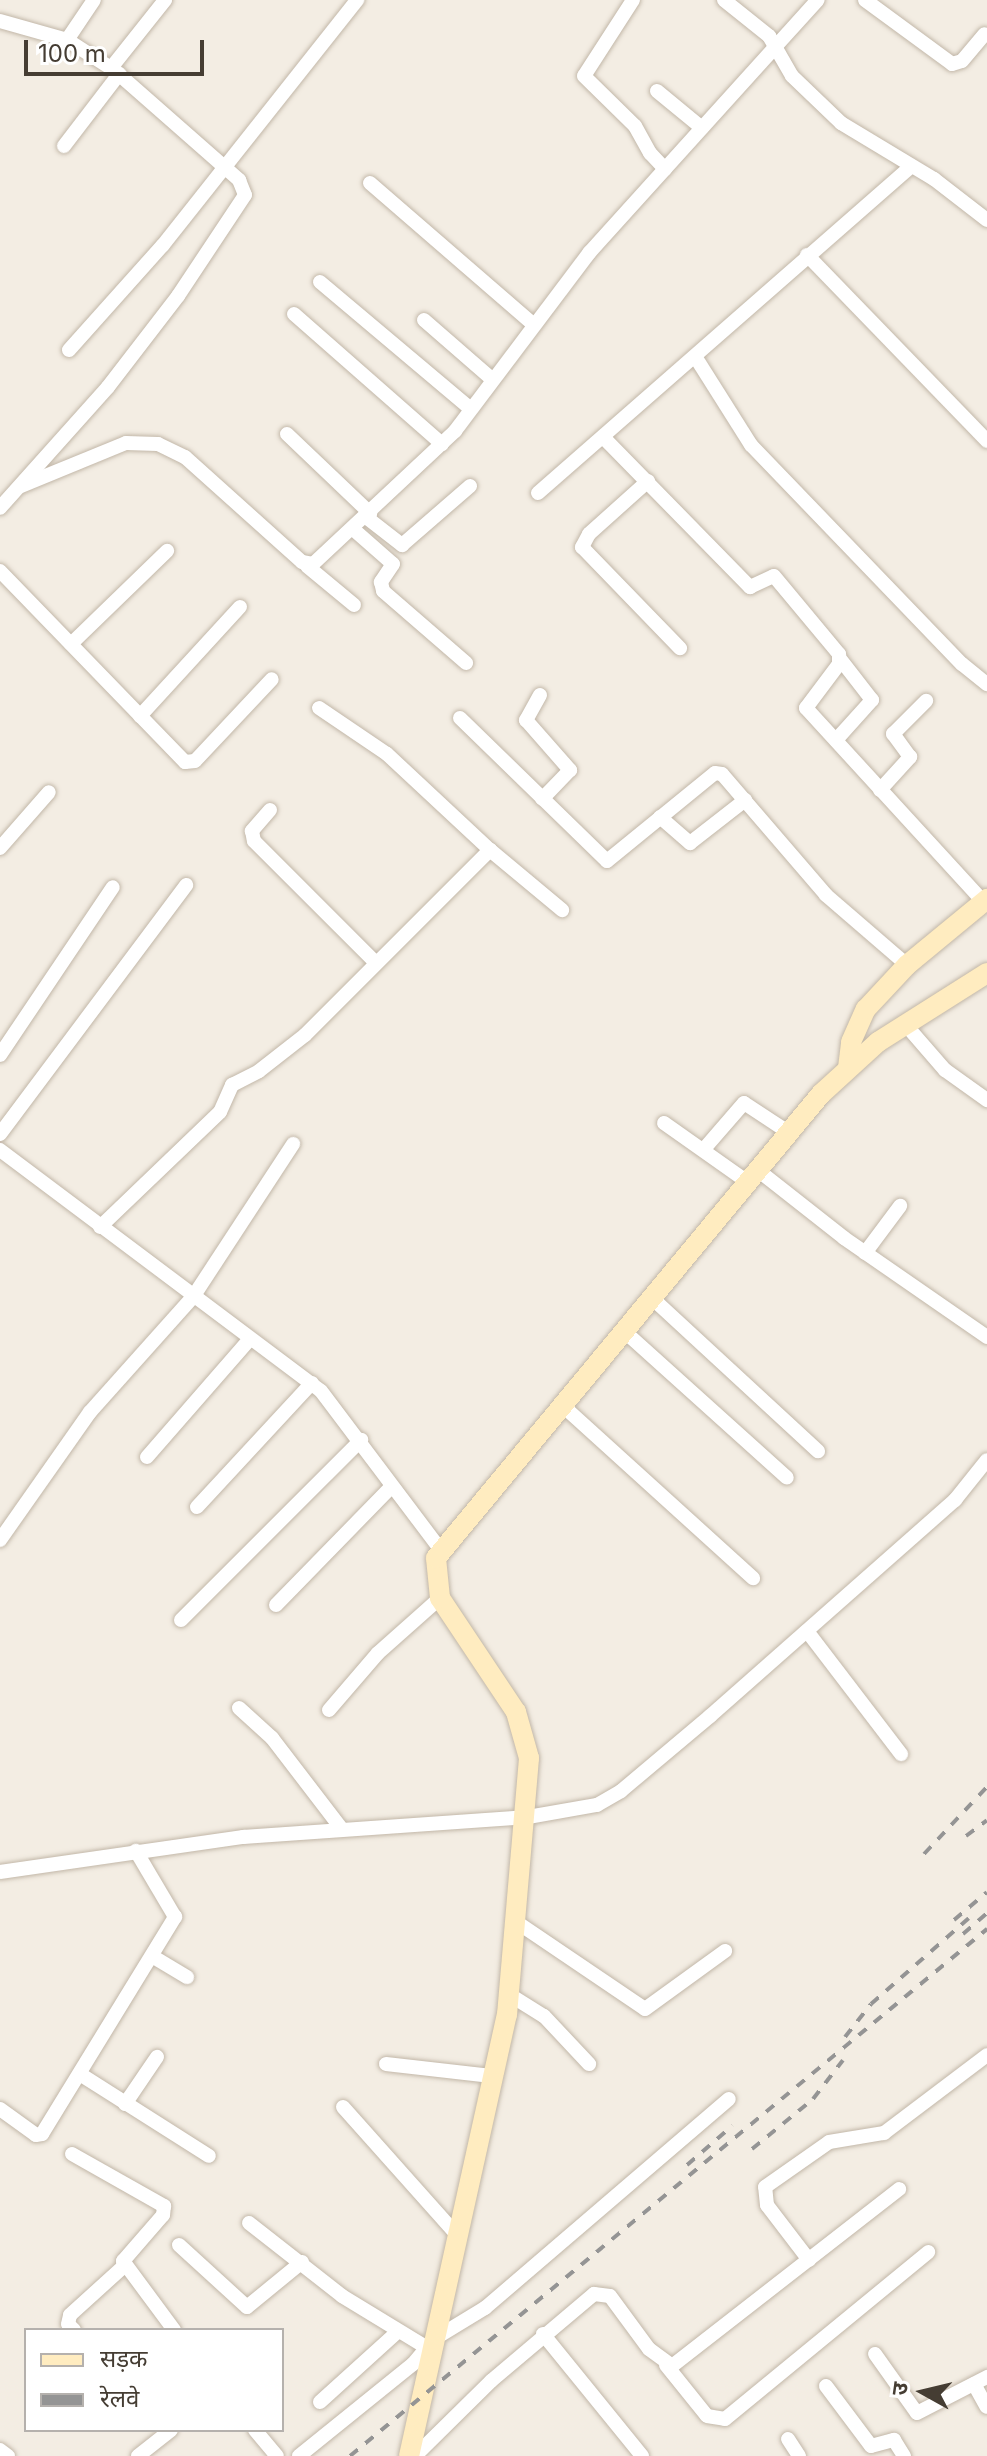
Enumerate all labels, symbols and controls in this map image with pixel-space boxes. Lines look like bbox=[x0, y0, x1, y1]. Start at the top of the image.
scale bar bbox=[28, 24, 208, 74]
text: 100 m bbox=[38, 39, 106, 68]
legend bbox=[24, 2328, 284, 2432]
text: सड़क bbox=[100, 2344, 148, 2373]
north arrow bbox=[883, 2352, 963, 2432]
text: उ bbox=[885, 2380, 913, 2397]
text: रेलवे bbox=[100, 2384, 139, 2413]

